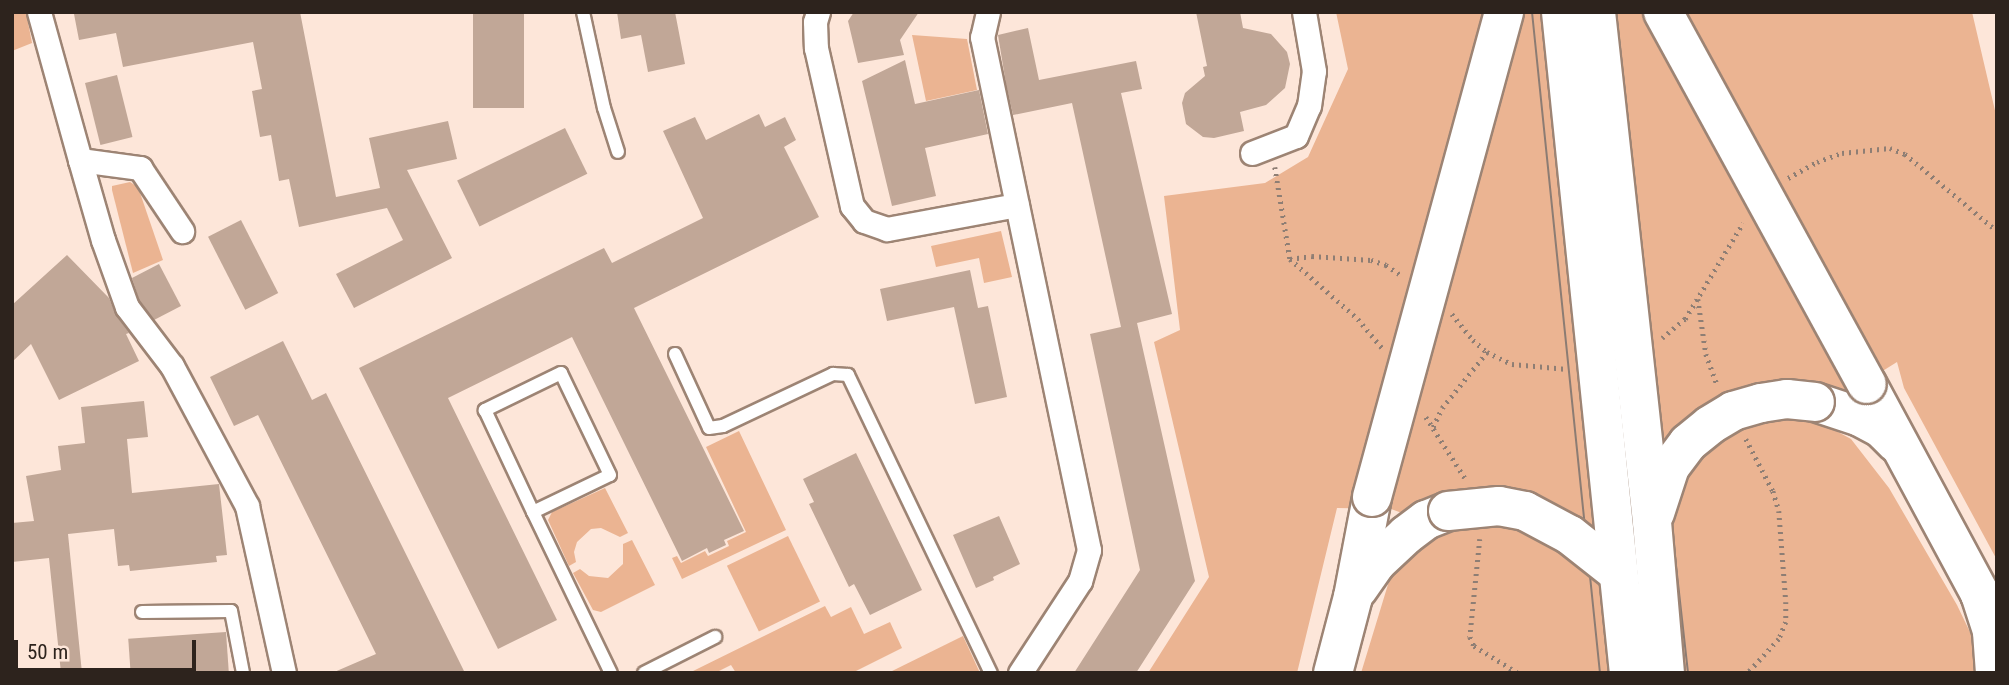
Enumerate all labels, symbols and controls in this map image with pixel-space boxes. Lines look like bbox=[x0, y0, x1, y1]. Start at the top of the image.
scale bar bbox=[18, 626, 200, 670]
text: 50 m bbox=[27, 640, 68, 664]

